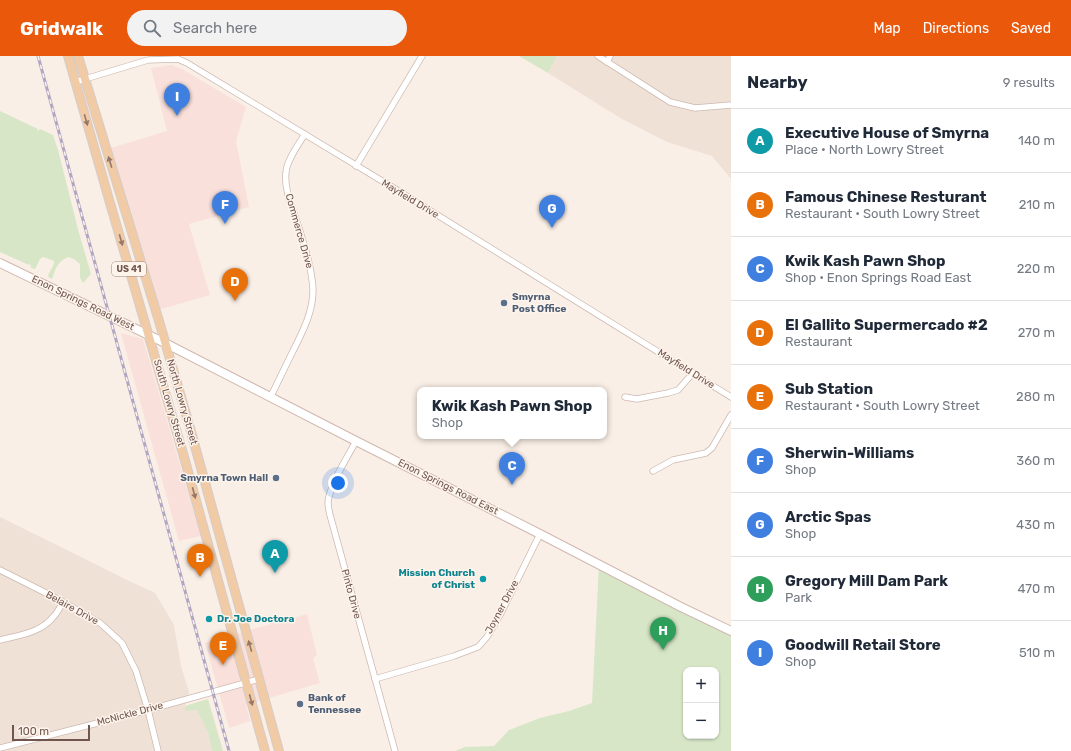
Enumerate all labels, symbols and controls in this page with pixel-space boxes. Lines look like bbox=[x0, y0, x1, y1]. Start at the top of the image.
search box bbox=[127, 10, 407, 46]
text: Gridwalk bbox=[20, 17, 103, 40]
icon: search bbox=[141, 17, 163, 39]
text: Search here bbox=[173, 19, 257, 37]
text: Map bbox=[874, 20, 901, 37]
text: Directions bbox=[923, 20, 989, 37]
text: Saved bbox=[1011, 20, 1051, 37]
text: Nearby bbox=[747, 72, 808, 92]
text: 9 results bbox=[1003, 75, 1055, 90]
pin: I bbox=[164, 83, 190, 116]
one-way arrow bbox=[83, 114, 89, 126]
text: Executive House of Smyrna bbox=[785, 124, 989, 142]
text: A bbox=[755, 133, 765, 148]
text: 140 m bbox=[1018, 133, 1055, 148]
text: Place · North Lowry Street bbox=[785, 142, 944, 157]
one-way arrow bbox=[107, 156, 113, 168]
street label: Mayfield Drive bbox=[379, 177, 441, 221]
text: Famous Chinese Resturant bbox=[785, 188, 987, 206]
pin: F bbox=[212, 191, 238, 224]
street label: Commerce Drive bbox=[283, 192, 316, 270]
pin: G bbox=[539, 195, 565, 228]
text: B bbox=[755, 197, 765, 212]
text: 210 m bbox=[1019, 197, 1055, 212]
text: Restaurant · South Lowry Street bbox=[785, 206, 980, 221]
one-way arrow bbox=[118, 235, 124, 247]
text: Kwik Kash Pawn Shop bbox=[785, 252, 945, 270]
text: C bbox=[755, 261, 765, 276]
text: 220 m bbox=[1017, 261, 1055, 276]
road number: US 41 bbox=[112, 262, 146, 276]
pin: D bbox=[222, 268, 248, 301]
text: Shop · Enon Springs Road East bbox=[785, 270, 971, 285]
street label: Enon Springs Road West bbox=[30, 273, 136, 333]
place label: Smyrna Post Office bbox=[512, 291, 567, 315]
marker: Smyrna Post Office bbox=[499, 298, 509, 308]
text: El Gallito Supermercado #2 bbox=[785, 316, 988, 334]
text: D bbox=[755, 325, 765, 340]
text: 270 m bbox=[1018, 325, 1055, 340]
text: Restaurant bbox=[785, 334, 852, 349]
street label: Mayfield Drive bbox=[655, 347, 717, 391]
street label: South Lowry Street bbox=[151, 358, 187, 448]
street label: North Lowry Street bbox=[164, 358, 200, 446]
text: Sub Station bbox=[785, 380, 873, 398]
popup bbox=[417, 387, 607, 439]
text: E bbox=[756, 389, 764, 404]
text: 280 m bbox=[1016, 389, 1055, 404]
text: Kwik Kash Pawn Shop bbox=[432, 397, 592, 415]
text: Restaurant · South Lowry Street bbox=[785, 398, 980, 413]
text: Shop bbox=[432, 415, 463, 430]
text: Sherwin-Williams bbox=[785, 444, 914, 462]
pin: C bbox=[499, 452, 525, 485]
text: F bbox=[756, 453, 764, 468]
text: 360 m bbox=[1016, 453, 1055, 468]
street label: Enon Springs Road East bbox=[396, 456, 500, 518]
text: Shop bbox=[785, 462, 816, 477]
place label: Smyrna Town Hall bbox=[180, 472, 268, 484]
marker: Smyrna Town Hall bbox=[271, 473, 281, 483]
your location bbox=[328, 473, 348, 493]
one-way arrow bbox=[192, 487, 198, 500]
text: Arctic Spas bbox=[785, 508, 871, 526]
text: G bbox=[755, 517, 765, 532]
text: 430 m bbox=[1016, 517, 1055, 532]
text: Shop bbox=[785, 526, 816, 541]
pin: A bbox=[262, 540, 288, 573]
pin: B bbox=[187, 544, 213, 577]
place label: Mission Church of Christ bbox=[398, 567, 475, 591]
street label: Pinto Drive bbox=[339, 568, 363, 621]
text: Gregory Mill Dam Park bbox=[785, 572, 948, 590]
marker: Mission Church of Christ bbox=[478, 574, 488, 584]
street label: Joyner Drive bbox=[483, 578, 521, 636]
text: H bbox=[755, 581, 765, 596]
text: 470 m bbox=[1017, 581, 1055, 596]
street label: Belaire Drive bbox=[44, 589, 101, 628]
text: Park bbox=[785, 590, 812, 605]
place label: Dr. Joe Doctora bbox=[217, 613, 294, 625]
marker: Dr. Joe Doctora bbox=[204, 614, 214, 624]
pin: H bbox=[650, 617, 676, 650]
pin: E bbox=[210, 632, 236, 665]
text: Goodwill Retail Store bbox=[785, 636, 941, 654]
one-way arrow bbox=[247, 640, 253, 652]
text: I bbox=[758, 645, 762, 660]
text: 510 m bbox=[1019, 645, 1055, 660]
text: Shop bbox=[785, 654, 816, 669]
map controls bbox=[683, 667, 719, 739]
button: + bbox=[683, 667, 719, 703]
place label: Bank of Tennessee bbox=[308, 692, 361, 716]
one-way arrow bbox=[248, 694, 254, 706]
street label: McNickle Drive bbox=[96, 699, 165, 729]
marker: Bank of Tennessee bbox=[295, 699, 305, 709]
button: − bbox=[683, 703, 719, 739]
scale bar bbox=[12, 723, 90, 742]
text: 100 m bbox=[18, 725, 49, 738]

